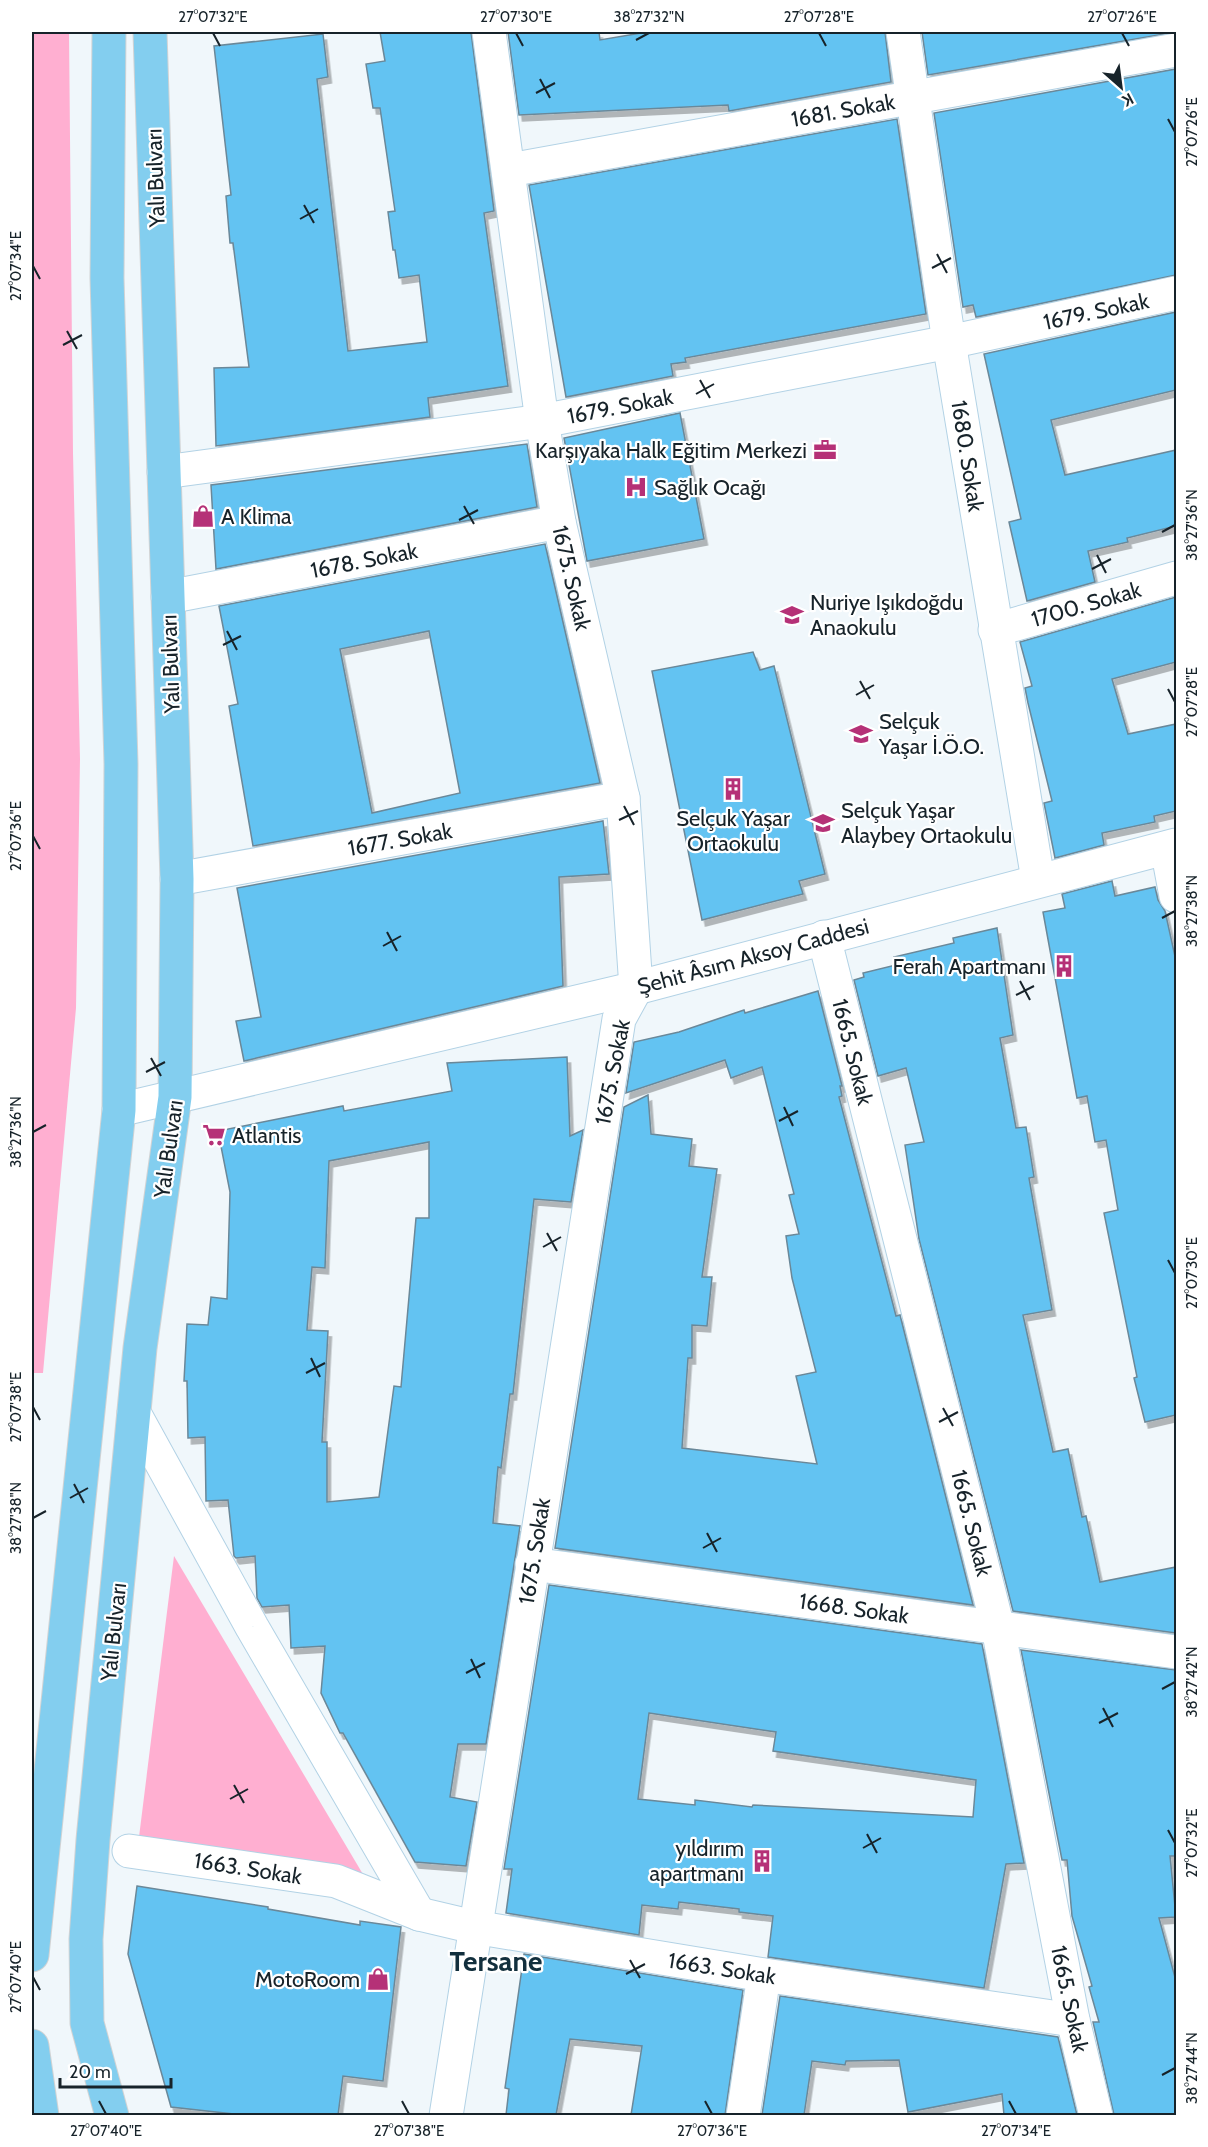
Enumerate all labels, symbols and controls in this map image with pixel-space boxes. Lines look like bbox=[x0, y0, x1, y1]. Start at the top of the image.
text: 27°07'32"E bbox=[178, 8, 248, 26]
text: 27°07'30"E bbox=[480, 8, 552, 26]
text: 38°27'32"N bbox=[614, 8, 684, 26]
text: 27°07'28"E bbox=[784, 8, 854, 26]
text: 27°07'26"E bbox=[1087, 8, 1157, 26]
north arrow bbox=[1091, 57, 1151, 117]
street label: 1681. Sokak bbox=[789, 88, 897, 133]
text: K bbox=[1119, 89, 1137, 111]
text: 27°07'26"E bbox=[1183, 97, 1201, 167]
street label: Yalı Bulvarı bbox=[140, 128, 171, 229]
text: 27°07'34"E bbox=[7, 231, 25, 301]
street label: 1679. Sokak bbox=[1041, 287, 1151, 336]
street label: 1679. Sokak bbox=[565, 383, 675, 430]
street label: 1680. Sokak bbox=[945, 398, 990, 514]
place label: Karşıyaka Halk Eğitim Merkezi bbox=[535, 437, 807, 464]
office icon: Karşıyaka Halk Eğitim Merkezi bbox=[812, 437, 838, 463]
hospital icon: Sağlık Ocağı bbox=[623, 474, 649, 500]
place label: Sağlık Ocağı bbox=[654, 474, 766, 501]
text: 38°27'36"N bbox=[1183, 489, 1201, 561]
shop icon: A Klima bbox=[190, 503, 216, 529]
place label: A Klima bbox=[221, 503, 292, 530]
street label: 1675. Sokak bbox=[546, 523, 597, 633]
street label: 1678. Sokak bbox=[308, 537, 420, 584]
street label: 1700. Sokak bbox=[1028, 576, 1144, 633]
place label: Nuriye Işıkdoğdu Anaokulu bbox=[810, 589, 963, 641]
school or university icon: Nuriye Işıkdoğdu Anaokulu bbox=[779, 602, 805, 628]
street label: Yalı Bulvarı bbox=[155, 614, 186, 715]
text: 27°07'28"E bbox=[1183, 667, 1201, 737]
place label: Selçuk Yaşar İ.Ö.O. bbox=[878, 708, 984, 760]
school or university icon: Selçuk Yaşar İ.Ö.O. bbox=[848, 721, 874, 747]
building icon: Selçuk Yaşar Ortaokulu bbox=[720, 776, 746, 802]
place label: Selçuk Yaşar Alaybey Ortaokulu bbox=[841, 797, 1012, 849]
text: 27°07'36"E bbox=[7, 801, 25, 871]
place label: Selçuk Yaşar Ortaokulu bbox=[676, 805, 790, 857]
school or university icon: Selçuk Yaşar Alaybey Ortaokulu bbox=[810, 810, 836, 836]
street label: 1677. Sokak bbox=[346, 817, 454, 862]
text: 38°27'38"N bbox=[1183, 875, 1201, 947]
street label: Şehit Âsım Aksoy Caddesi bbox=[634, 913, 872, 1000]
place label: Ferah Apartmanı bbox=[892, 953, 1046, 980]
building icon: Ferah Apartmanı bbox=[1051, 953, 1077, 979]
street label: 1665. Sokak bbox=[826, 996, 879, 1108]
street label: 1675. Sokak bbox=[589, 1017, 636, 1127]
text: 38°27'36"N bbox=[7, 1096, 25, 1168]
street label: Yalı Bulvarı bbox=[148, 1098, 189, 1201]
supermarket icon: Atlantis bbox=[201, 1122, 227, 1148]
place label: Atlantis bbox=[232, 1122, 301, 1149]
text: 27°07'30"E bbox=[1183, 1237, 1201, 1309]
text: 27°07'38"E bbox=[7, 1372, 25, 1442]
street label: 1665. Sokak bbox=[945, 1467, 998, 1579]
text: 38°27'38"N bbox=[7, 1482, 25, 1554]
street label: 1675. Sokak bbox=[513, 1496, 556, 1606]
street label: Yalı Bulvarı bbox=[95, 1581, 132, 1684]
street label: 1668. Sokak bbox=[798, 1587, 910, 1630]
text: 38°27'42"N bbox=[1183, 1646, 1201, 1718]
text: 27°07'32"E bbox=[1183, 1808, 1201, 1878]
place label: yıldırım apartmanı bbox=[649, 1835, 744, 1887]
street label: 1663. Sokak bbox=[192, 1847, 304, 1890]
building icon: yıldırım apartmanı bbox=[749, 1848, 775, 1874]
text: 27°07'40"E bbox=[7, 1941, 25, 2013]
street label: 1665. Sokak bbox=[1045, 1943, 1094, 2055]
district label: Tersane bbox=[450, 1944, 542, 1978]
street label: 1663. Sokak bbox=[666, 1947, 778, 1990]
place label: MotoRoom bbox=[255, 1966, 360, 1993]
shop icon: MotoRoom bbox=[365, 1966, 391, 1992]
text: 38°27'44"N bbox=[1183, 2032, 1201, 2104]
scale bar bbox=[60, 2051, 171, 2089]
text: 20 m bbox=[69, 2061, 111, 2083]
text: 27°07'40"E bbox=[70, 2122, 142, 2140]
text: 27°07'38"E bbox=[374, 2122, 444, 2140]
text: 27°07'36"E bbox=[677, 2122, 747, 2140]
text: 27°07'34"E bbox=[981, 2122, 1051, 2140]

